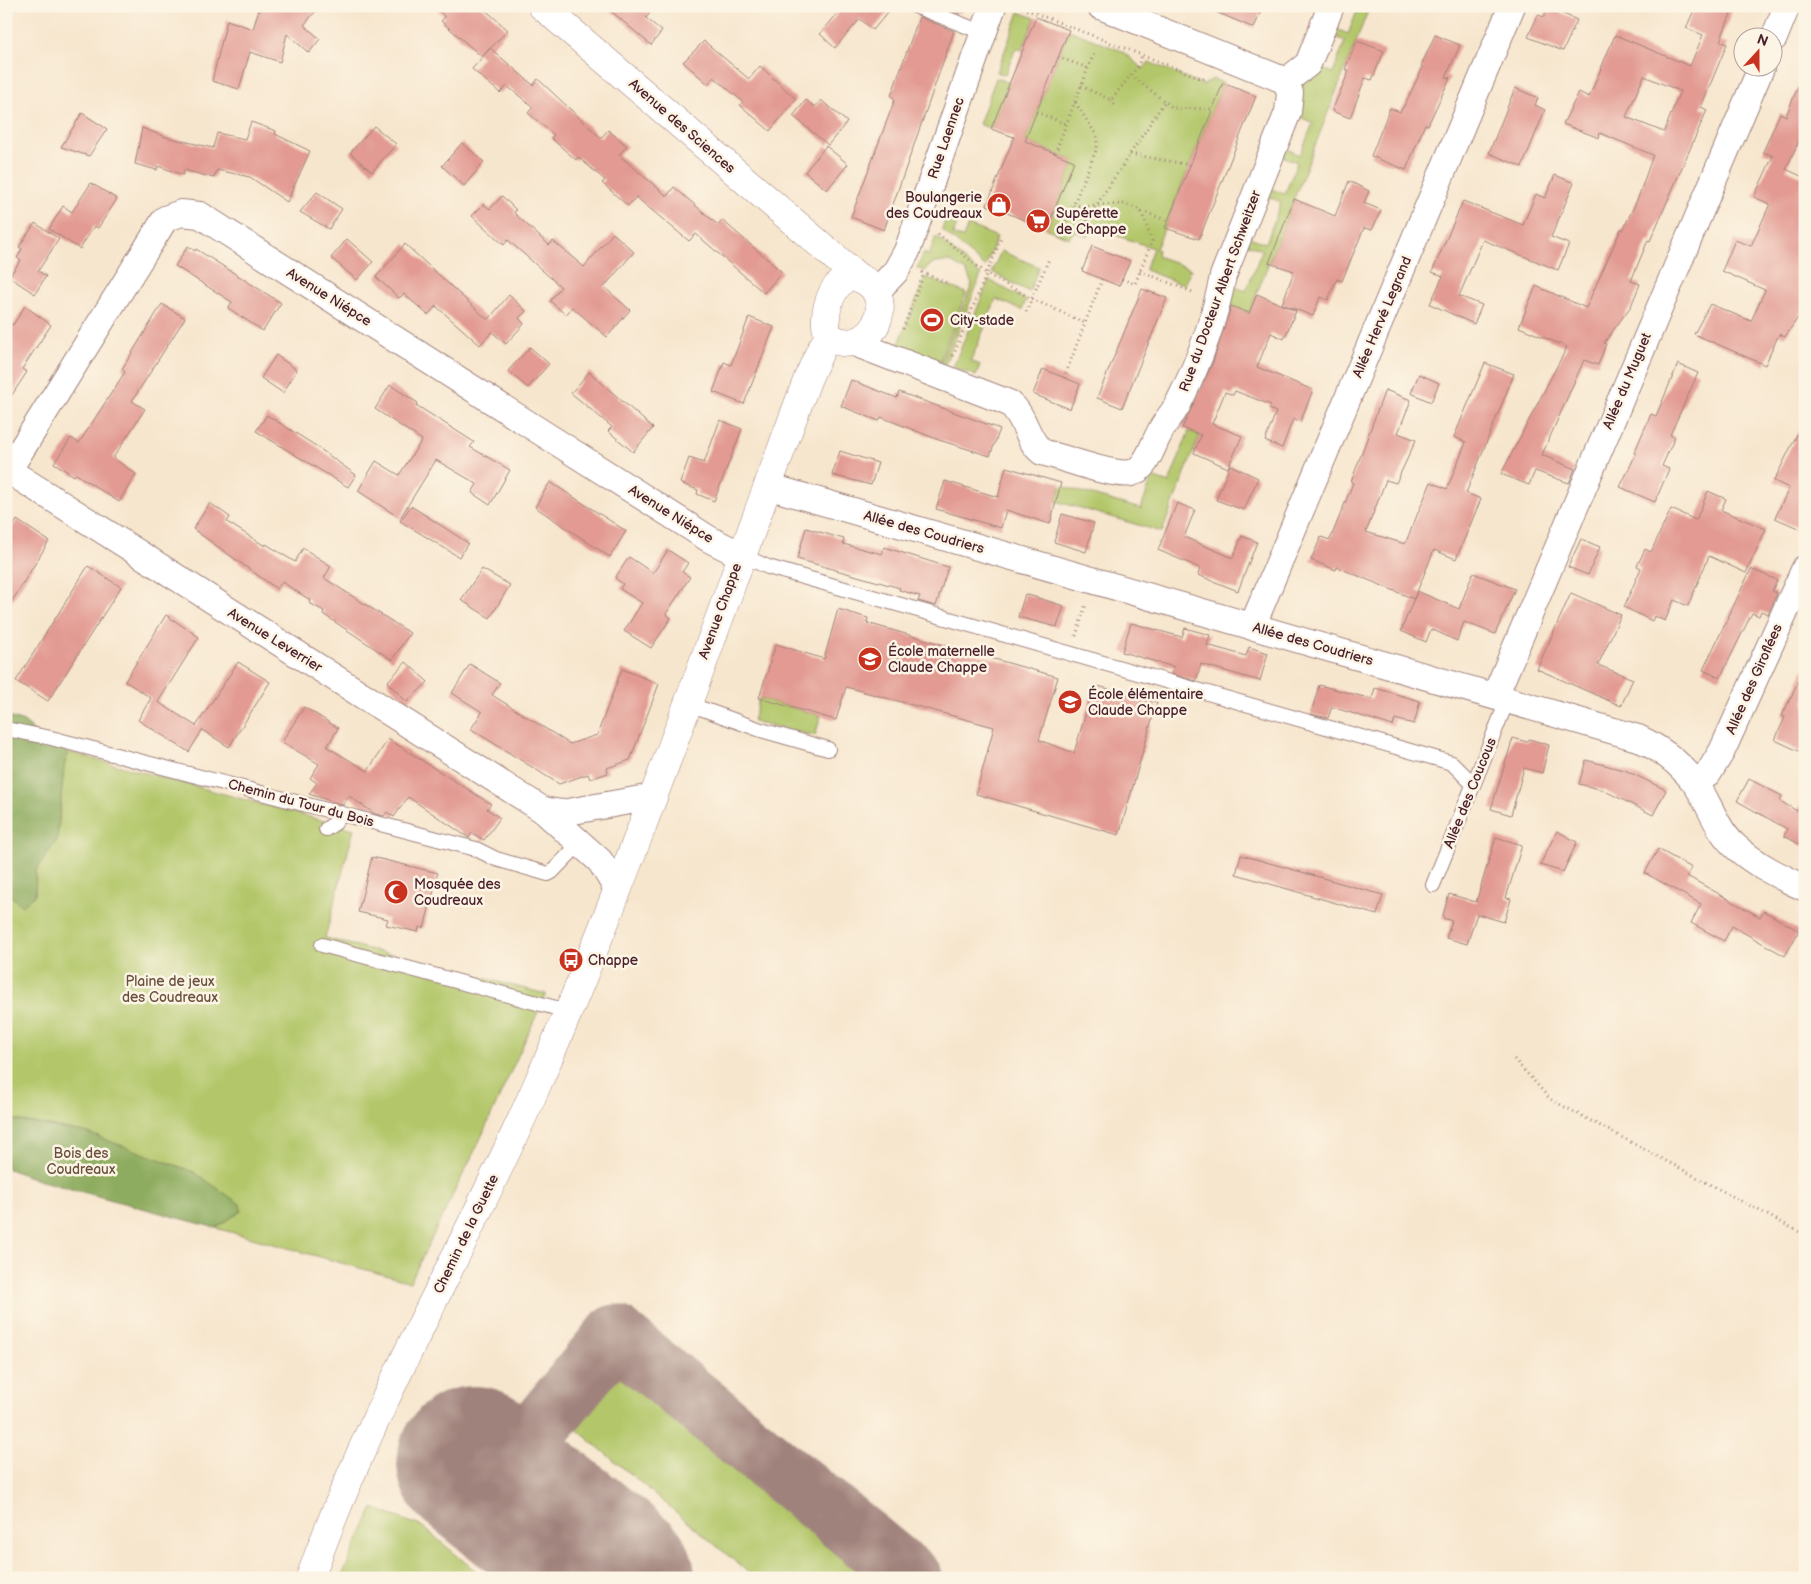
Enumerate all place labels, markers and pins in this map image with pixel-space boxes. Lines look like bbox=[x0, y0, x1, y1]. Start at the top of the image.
place label: Boulangerie des Coudreaux bbox=[886, 189, 982, 222]
shop icon: Boulangerie des Coudreaux bbox=[986, 192, 1012, 218]
place label: Supérette de Chappe bbox=[1056, 205, 1126, 238]
supermarket icon: Supérette de Chappe bbox=[1025, 208, 1051, 234]
sports icon: City-stade bbox=[919, 307, 945, 333]
place label: City-stade bbox=[950, 312, 1014, 329]
place label: École maternelle Claude Chappe bbox=[888, 642, 995, 676]
school or university icon: École maternelle Claude Chappe bbox=[857, 646, 883, 672]
place label: École élémentaire Claude Chappe bbox=[1088, 685, 1203, 719]
school or university icon: École élémentaire Claude Chappe bbox=[1057, 689, 1083, 715]
place label: Mosquée des Coudreaux bbox=[414, 876, 501, 909]
mosque icon: Mosquée des Coudreaux bbox=[383, 879, 409, 905]
bus stop icon: Chappe bbox=[558, 947, 584, 973]
place label: Chappe bbox=[588, 952, 638, 969]

